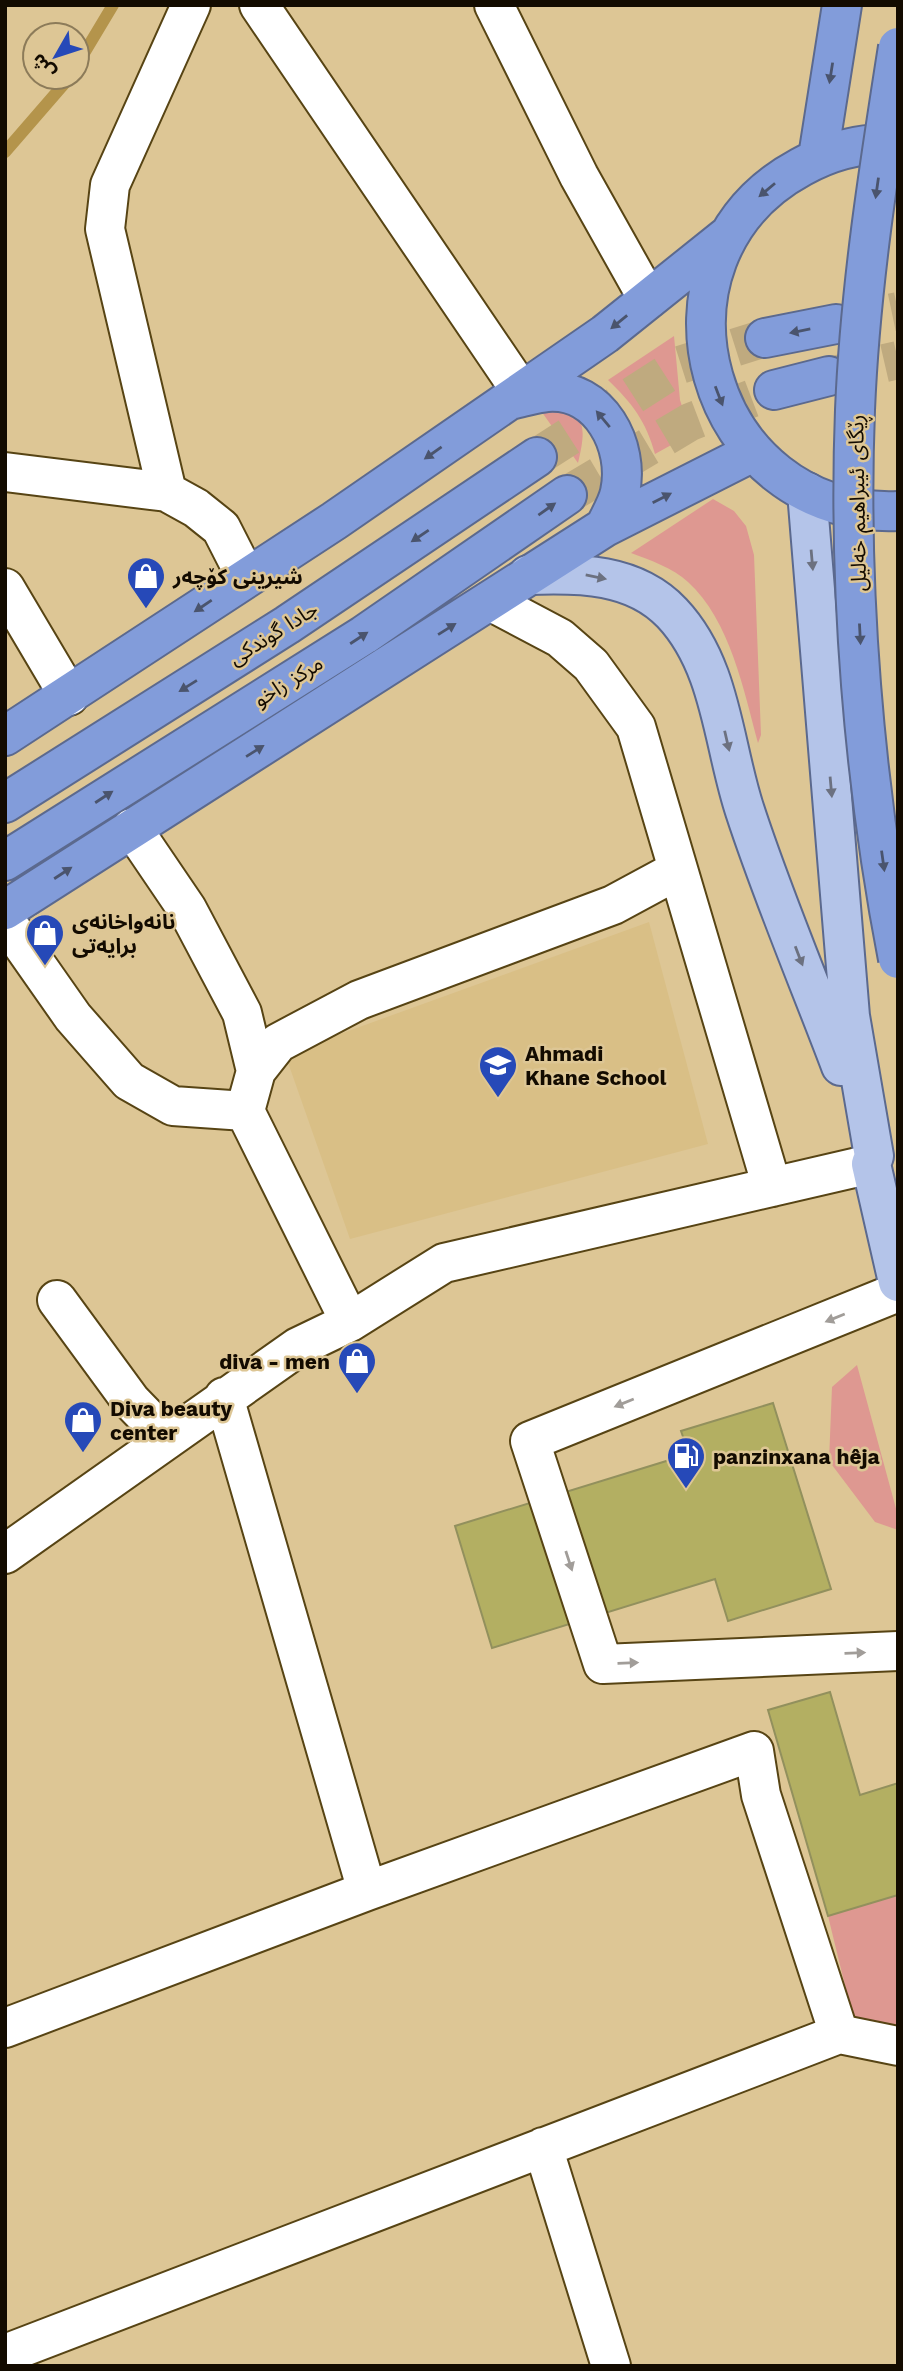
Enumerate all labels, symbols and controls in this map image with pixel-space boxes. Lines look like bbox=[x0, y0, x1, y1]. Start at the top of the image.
north arrow bbox=[21, 21, 91, 91]
text: ش bbox=[26, 49, 60, 84]
one-way arrow bbox=[825, 62, 836, 84]
one-way arrow bbox=[871, 177, 882, 199]
one-way arrow bbox=[759, 182, 777, 197]
one-way arrow bbox=[611, 314, 628, 329]
one-way arrow bbox=[789, 326, 811, 337]
one-way arrow bbox=[714, 386, 725, 407]
one-way arrow bbox=[596, 410, 611, 427]
street label: ڕێگای ئیبراهیم خەلیل bbox=[843, 414, 877, 592]
one-way arrow bbox=[424, 446, 442, 460]
one-way arrow bbox=[652, 492, 672, 503]
one-way arrow bbox=[537, 503, 556, 516]
one-way arrow bbox=[411, 529, 429, 543]
one-way arrow bbox=[807, 549, 818, 571]
shop icon: شیرینی کۆچەر bbox=[125, 555, 167, 610]
place label: شیرینی کۆچەر bbox=[172, 564, 303, 590]
one-way arrow bbox=[585, 571, 607, 582]
street label: جادا گوندکی bbox=[224, 596, 322, 670]
one-way arrow bbox=[194, 599, 212, 613]
one-way arrow bbox=[437, 622, 456, 635]
one-way arrow bbox=[855, 624, 866, 646]
one-way arrow bbox=[349, 631, 369, 644]
street label: مركز زاخو bbox=[249, 650, 327, 712]
one-way arrow bbox=[178, 680, 197, 693]
one-way arrow bbox=[721, 730, 732, 752]
one-way arrow bbox=[245, 744, 264, 757]
one-way arrow bbox=[826, 776, 837, 798]
one-way arrow bbox=[94, 791, 113, 804]
one-way arrow bbox=[878, 850, 889, 872]
one-way arrow bbox=[53, 866, 72, 879]
place label: نانەواخانەی برایەتی bbox=[72, 909, 175, 958]
shop icon: نانەواخانەی برایەتی bbox=[24, 912, 66, 967]
one-way arrow bbox=[794, 946, 805, 967]
place label: Ahmadi Khane School bbox=[525, 1041, 667, 1090]
school or university icon: Ahmadi Khane School bbox=[477, 1044, 519, 1099]
one-way arrow bbox=[824, 1312, 845, 1323]
shop icon: diva - men bbox=[336, 1340, 378, 1395]
place label: diva - men bbox=[219, 1349, 330, 1374]
place label: Diva beauty center bbox=[110, 1396, 232, 1445]
one-way arrow bbox=[613, 1398, 634, 1409]
shop icon: Diva beauty center bbox=[62, 1399, 104, 1454]
fuel station icon: panzinxana hêja bbox=[665, 1435, 707, 1490]
place label: panzinxana hêja bbox=[713, 1444, 881, 1469]
one-way arrow bbox=[565, 1551, 575, 1572]
one-way arrow bbox=[845, 1647, 867, 1658]
one-way arrow bbox=[617, 1657, 639, 1668]

